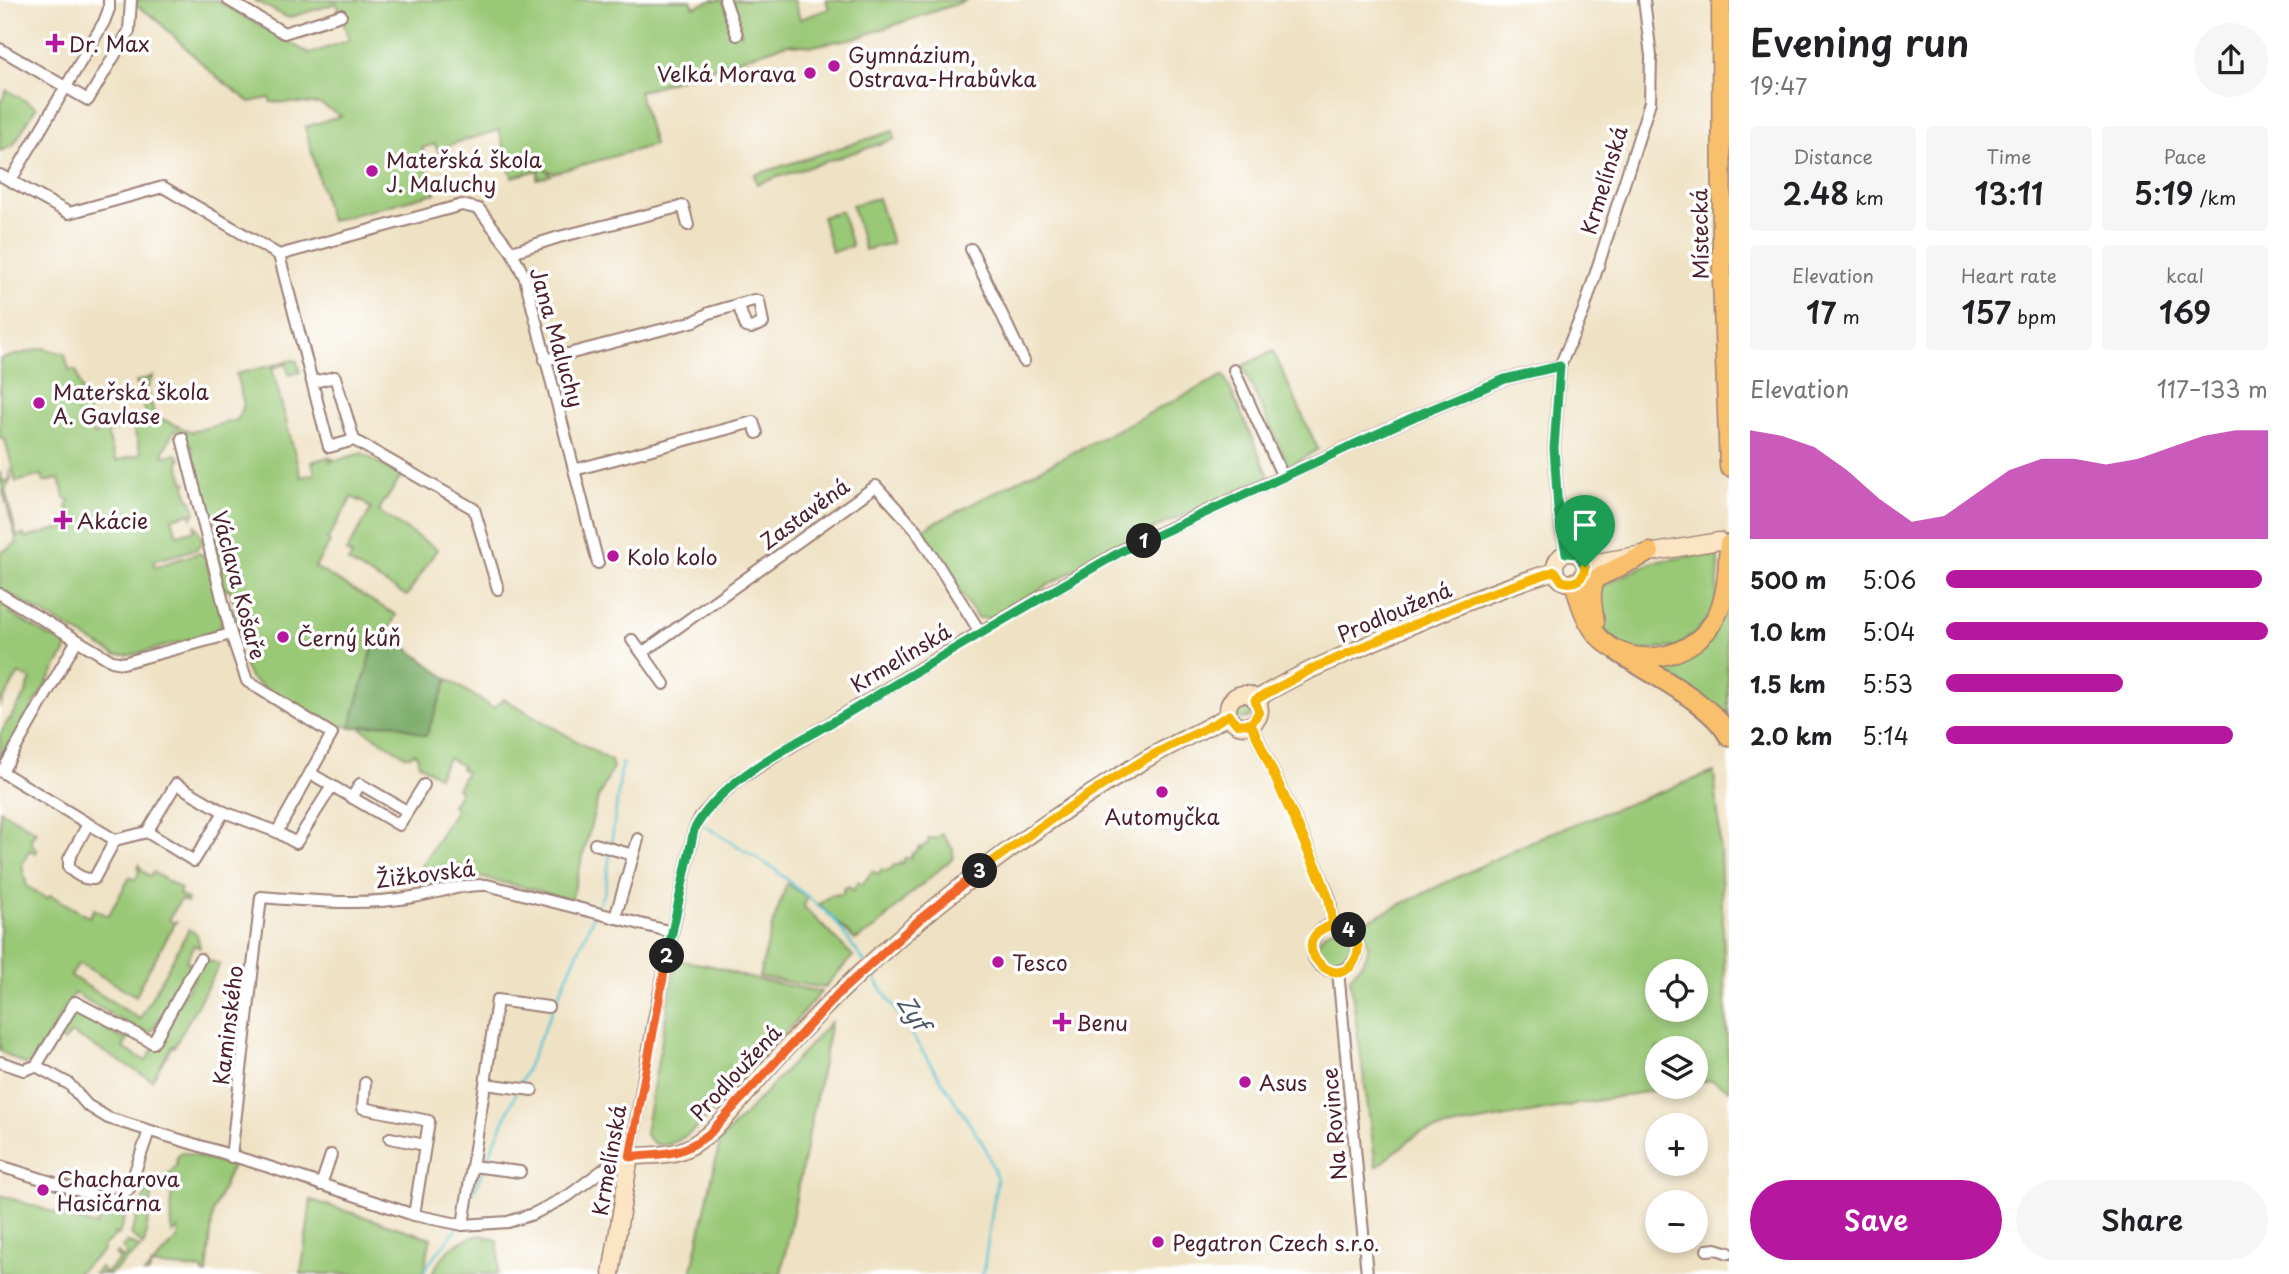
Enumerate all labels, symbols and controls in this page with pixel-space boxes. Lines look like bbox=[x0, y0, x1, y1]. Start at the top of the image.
text: Evening run bbox=[1750, 13, 1969, 70]
button: share bbox=[2194, 23, 2268, 97]
place label: Dr. Max bbox=[69, 27, 150, 59]
marker: Dr. Max bbox=[47, 35, 63, 51]
place label: Gymnázium, Ostrava-Hrabůvka bbox=[848, 38, 1037, 94]
place label: Velká Morava bbox=[657, 57, 797, 89]
marker: Gymnázium, Ostrava-Hrabůvka bbox=[826, 58, 842, 74]
marker: Velká Morava bbox=[802, 65, 818, 81]
text: 19:47 bbox=[1750, 68, 1807, 103]
street label: Krmelínská bbox=[1571, 122, 1635, 238]
text: Distance bbox=[1793, 142, 1873, 170]
text: Time bbox=[1987, 142, 2031, 170]
text: Pace bbox=[2164, 142, 2206, 170]
place label: Mateřská škola J. Maluchy bbox=[386, 143, 542, 199]
marker: Mateřská škola J. Maluchy bbox=[364, 163, 380, 179]
text: 2.48 bbox=[1782, 170, 1849, 215]
text: 13:11 bbox=[1975, 170, 2043, 215]
text: 5:19 bbox=[2134, 170, 2194, 215]
text: km bbox=[1849, 183, 1884, 211]
text: /km bbox=[2194, 183, 2236, 211]
street label: Místecká bbox=[1682, 188, 1716, 280]
text: Elevation bbox=[1792, 261, 1874, 289]
text: Heart rate bbox=[1961, 261, 2057, 289]
text: kcal bbox=[2166, 261, 2204, 289]
street label: Jana Maluchy bbox=[523, 263, 593, 411]
text: 17 bbox=[1806, 289, 1836, 334]
text: 157 bbox=[1961, 289, 2011, 334]
text: 169 bbox=[2159, 289, 2211, 334]
text: m bbox=[1836, 302, 1860, 330]
text: bpm bbox=[2011, 302, 2057, 330]
text: Elevation bbox=[1750, 371, 1849, 406]
text: 117–133 m bbox=[2157, 371, 2268, 406]
place label: Mateřská škola A. Gavlase bbox=[53, 375, 209, 431]
marker: Mateřská škola A. Gavlase bbox=[31, 395, 47, 411]
street label: Zastavěná bbox=[753, 470, 855, 556]
pin bbox=[1555, 495, 1615, 567]
place label: Akácie bbox=[77, 504, 148, 536]
icon: arrive bbox=[1566, 506, 1604, 544]
street label: Václava Košaře bbox=[205, 507, 275, 663]
marker: Akácie bbox=[55, 512, 71, 528]
pin: 1 bbox=[1126, 524, 1162, 558]
text: 1 bbox=[1139, 526, 1148, 554]
place label: Kolo kolo bbox=[627, 540, 718, 572]
marker: Kolo kolo bbox=[605, 548, 621, 564]
text: 500 m bbox=[1750, 562, 1827, 597]
text: 5:06 bbox=[1862, 562, 1916, 597]
street label: Prodloužená bbox=[1332, 573, 1456, 649]
street label: Krmelínská bbox=[844, 614, 956, 700]
text: 1.0 km bbox=[1750, 614, 1827, 649]
text: 5:04 bbox=[1862, 614, 1915, 649]
place label: Černý kůň bbox=[297, 621, 401, 653]
marker: Černý kůň bbox=[275, 629, 291, 645]
text: 1.5 km bbox=[1750, 666, 1826, 701]
text: 5:53 bbox=[1862, 666, 1913, 701]
text: 2.0 km bbox=[1750, 718, 1832, 753]
text: 5:14 bbox=[1862, 718, 1909, 753]
marker: Automyčka bbox=[1154, 784, 1170, 800]
place label: Automyčka bbox=[1104, 800, 1220, 832]
street label: Žižkovská bbox=[373, 851, 477, 895]
pin: 3 bbox=[962, 854, 998, 888]
text: 3 bbox=[973, 856, 986, 884]
pin: 4 bbox=[1332, 912, 1366, 948]
text: 4 bbox=[1342, 915, 1355, 943]
pin: 2 bbox=[650, 939, 684, 974]
text: 2 bbox=[660, 941, 673, 969]
place label: Tesco bbox=[1012, 946, 1068, 978]
marker: Tesco bbox=[990, 954, 1006, 970]
map controls bbox=[1645, 959, 1708, 1253]
button: locate bbox=[1645, 959, 1708, 1022]
street label: Kaminského bbox=[204, 963, 250, 1087]
water label: Zyf bbox=[889, 987, 942, 1042]
place label: Benu bbox=[1076, 1006, 1128, 1038]
marker: Benu bbox=[1054, 1014, 1070, 1030]
street label: Prodloužená bbox=[682, 1017, 788, 1127]
button: layers bbox=[1645, 1036, 1708, 1099]
place label: Asus bbox=[1259, 1066, 1307, 1098]
street label: Na Rovince bbox=[1312, 1066, 1354, 1182]
marker: Asus bbox=[1237, 1074, 1253, 1090]
street label: Krmelínská bbox=[583, 1102, 633, 1218]
button: + bbox=[1645, 1113, 1708, 1176]
place label: Chacharova Hasičárna bbox=[57, 1162, 180, 1218]
button: Save bbox=[1750, 1180, 2002, 1260]
button: Share bbox=[2016, 1180, 2268, 1260]
marker: Chacharova Hasičárna bbox=[35, 1182, 51, 1198]
button: − bbox=[1645, 1190, 1708, 1253]
place label: Pegatron Czech s.r.o. bbox=[1172, 1226, 1380, 1258]
marker: Pegatron Czech s.r.o. bbox=[1150, 1234, 1166, 1250]

